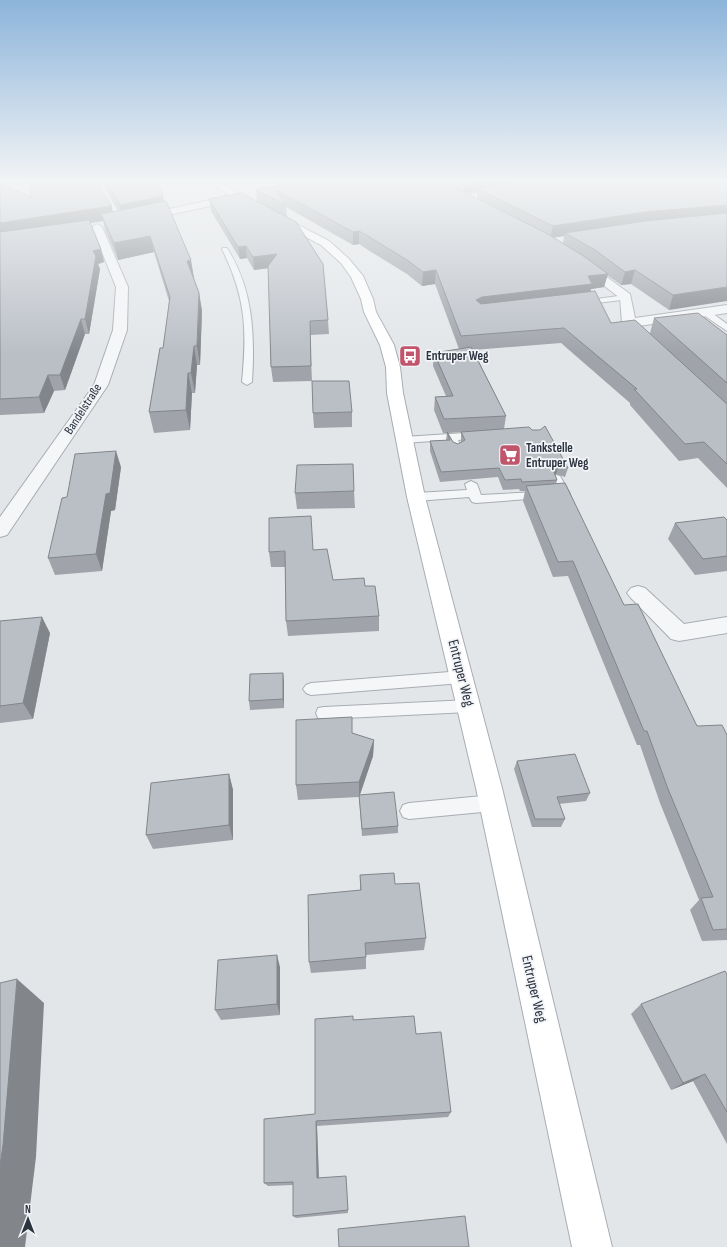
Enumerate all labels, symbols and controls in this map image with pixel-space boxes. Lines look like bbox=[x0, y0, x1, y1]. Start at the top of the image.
bus stop icon: Entruper Weg bbox=[397, 343, 423, 369]
place label: Entruper Weg bbox=[426, 348, 489, 364]
street label: Bandelstraße bbox=[61, 381, 105, 437]
place label: Tankstelle Entruper Weg bbox=[526, 440, 589, 471]
supermarket icon: Tankstelle Entruper Weg bbox=[497, 442, 523, 468]
street label: Entruper Weg bbox=[444, 638, 478, 708]
street label: Entruper Weg bbox=[517, 954, 551, 1024]
north arrow bbox=[8, 1199, 48, 1239]
text: N bbox=[25, 1203, 31, 1216]

